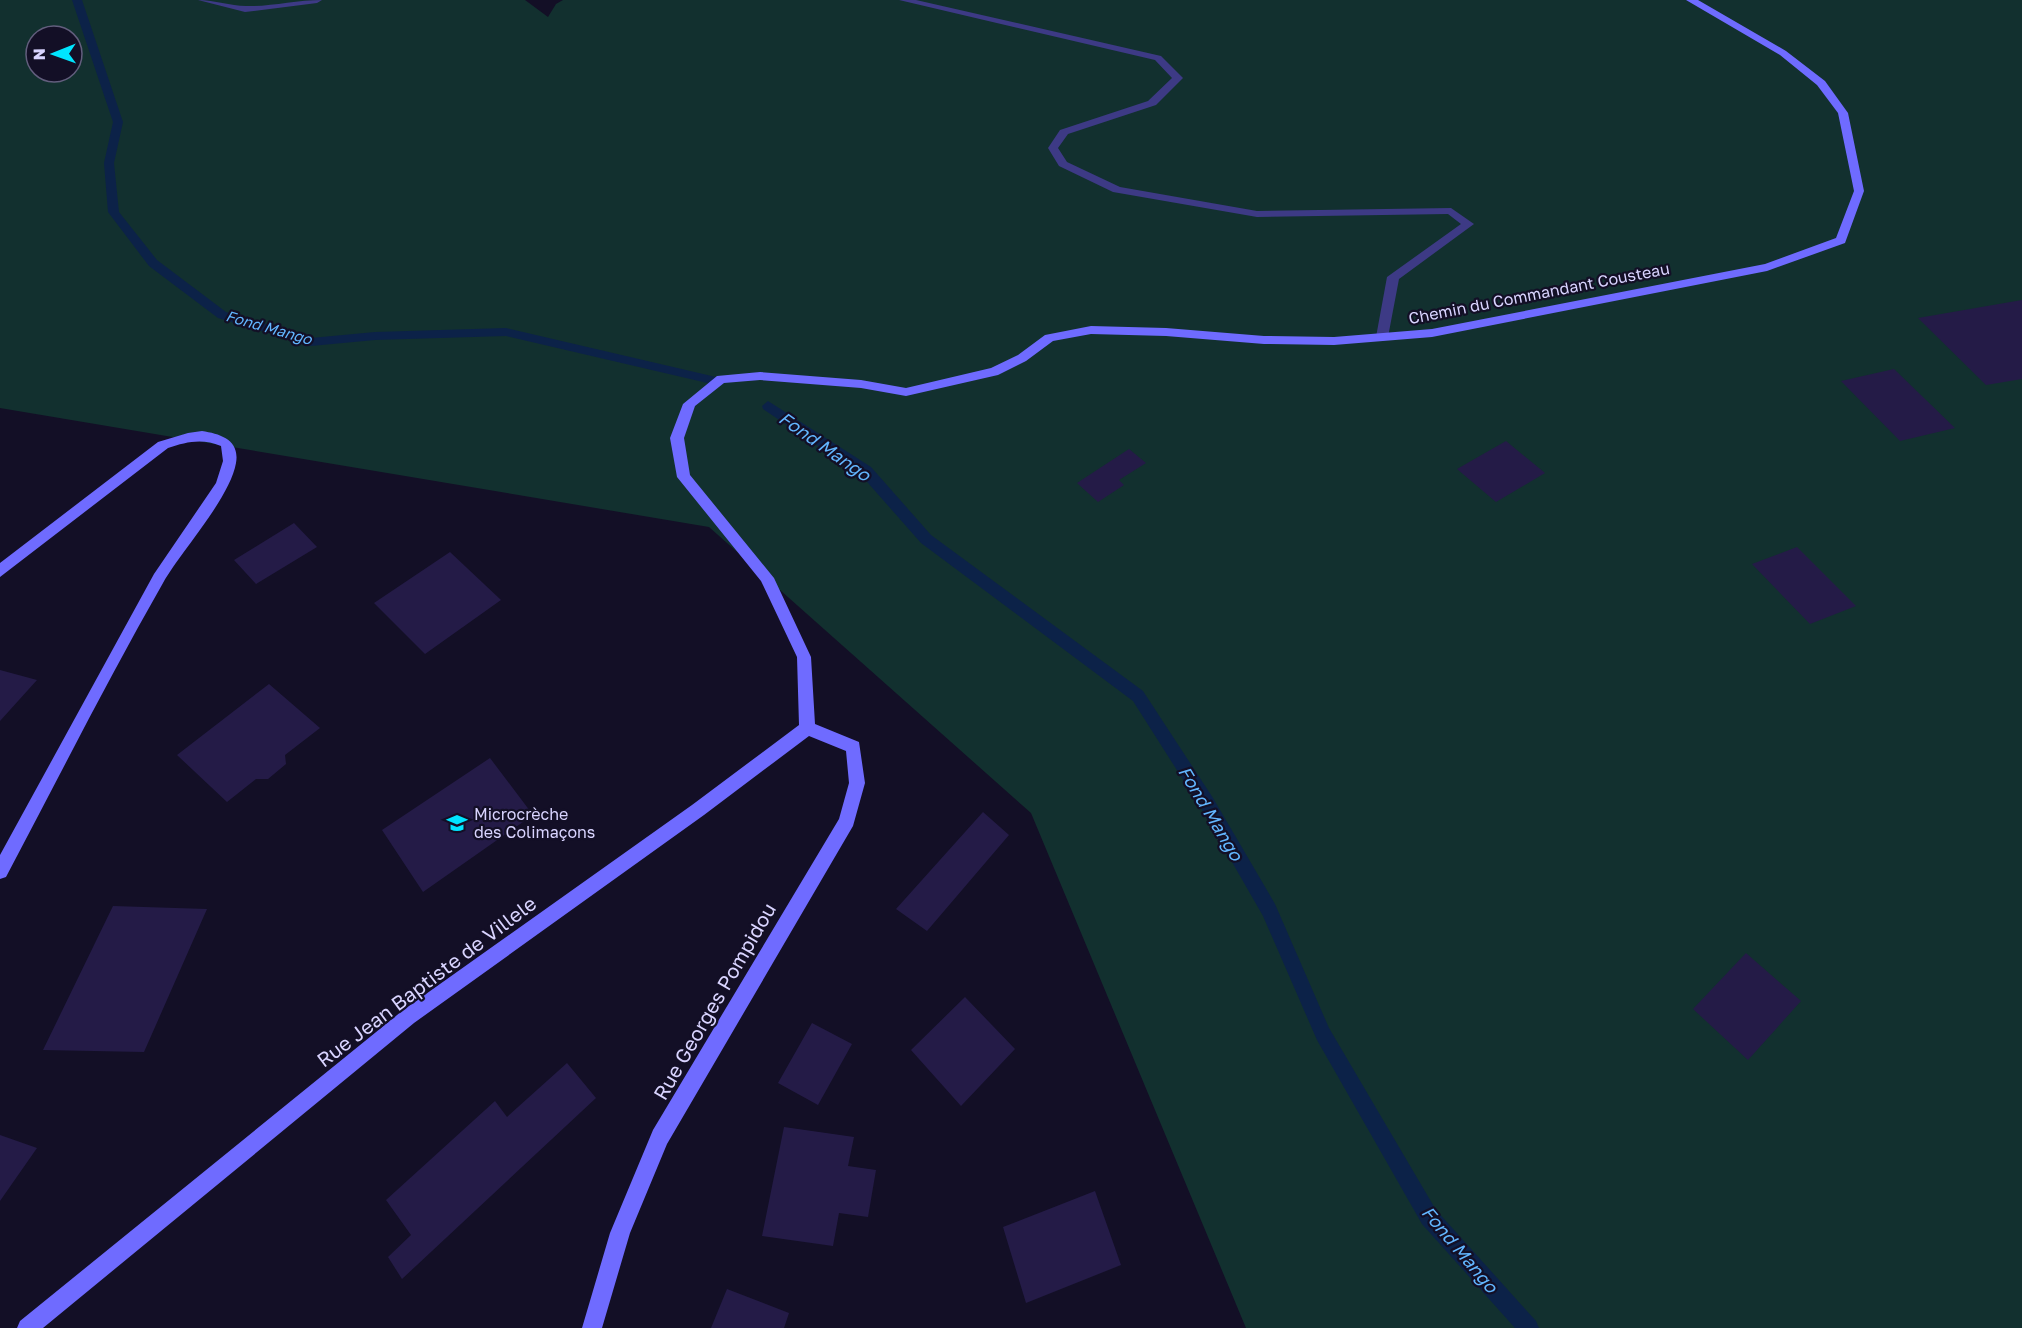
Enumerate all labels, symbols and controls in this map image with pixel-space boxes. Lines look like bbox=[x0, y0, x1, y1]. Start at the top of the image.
north arrow bbox=[24, 24, 84, 84]
text: N bbox=[29, 48, 49, 61]
street label: Chemin du Commandant Cousteau bbox=[1407, 258, 1671, 328]
water label: Fond Mango bbox=[224, 306, 315, 349]
water label: Fond Mango bbox=[775, 406, 876, 486]
water label: Fond Mango bbox=[1174, 762, 1248, 865]
place label: Microcrèche des Colimaçons bbox=[474, 804, 595, 842]
school or university icon: Microcrèche des Colimaçons bbox=[445, 811, 469, 835]
street label: Rue Jean Baptiste de Villele bbox=[312, 891, 540, 1071]
street label: Rue Georges Pompidou bbox=[648, 898, 780, 1104]
water label: Fond Mango bbox=[1417, 1201, 1503, 1298]

